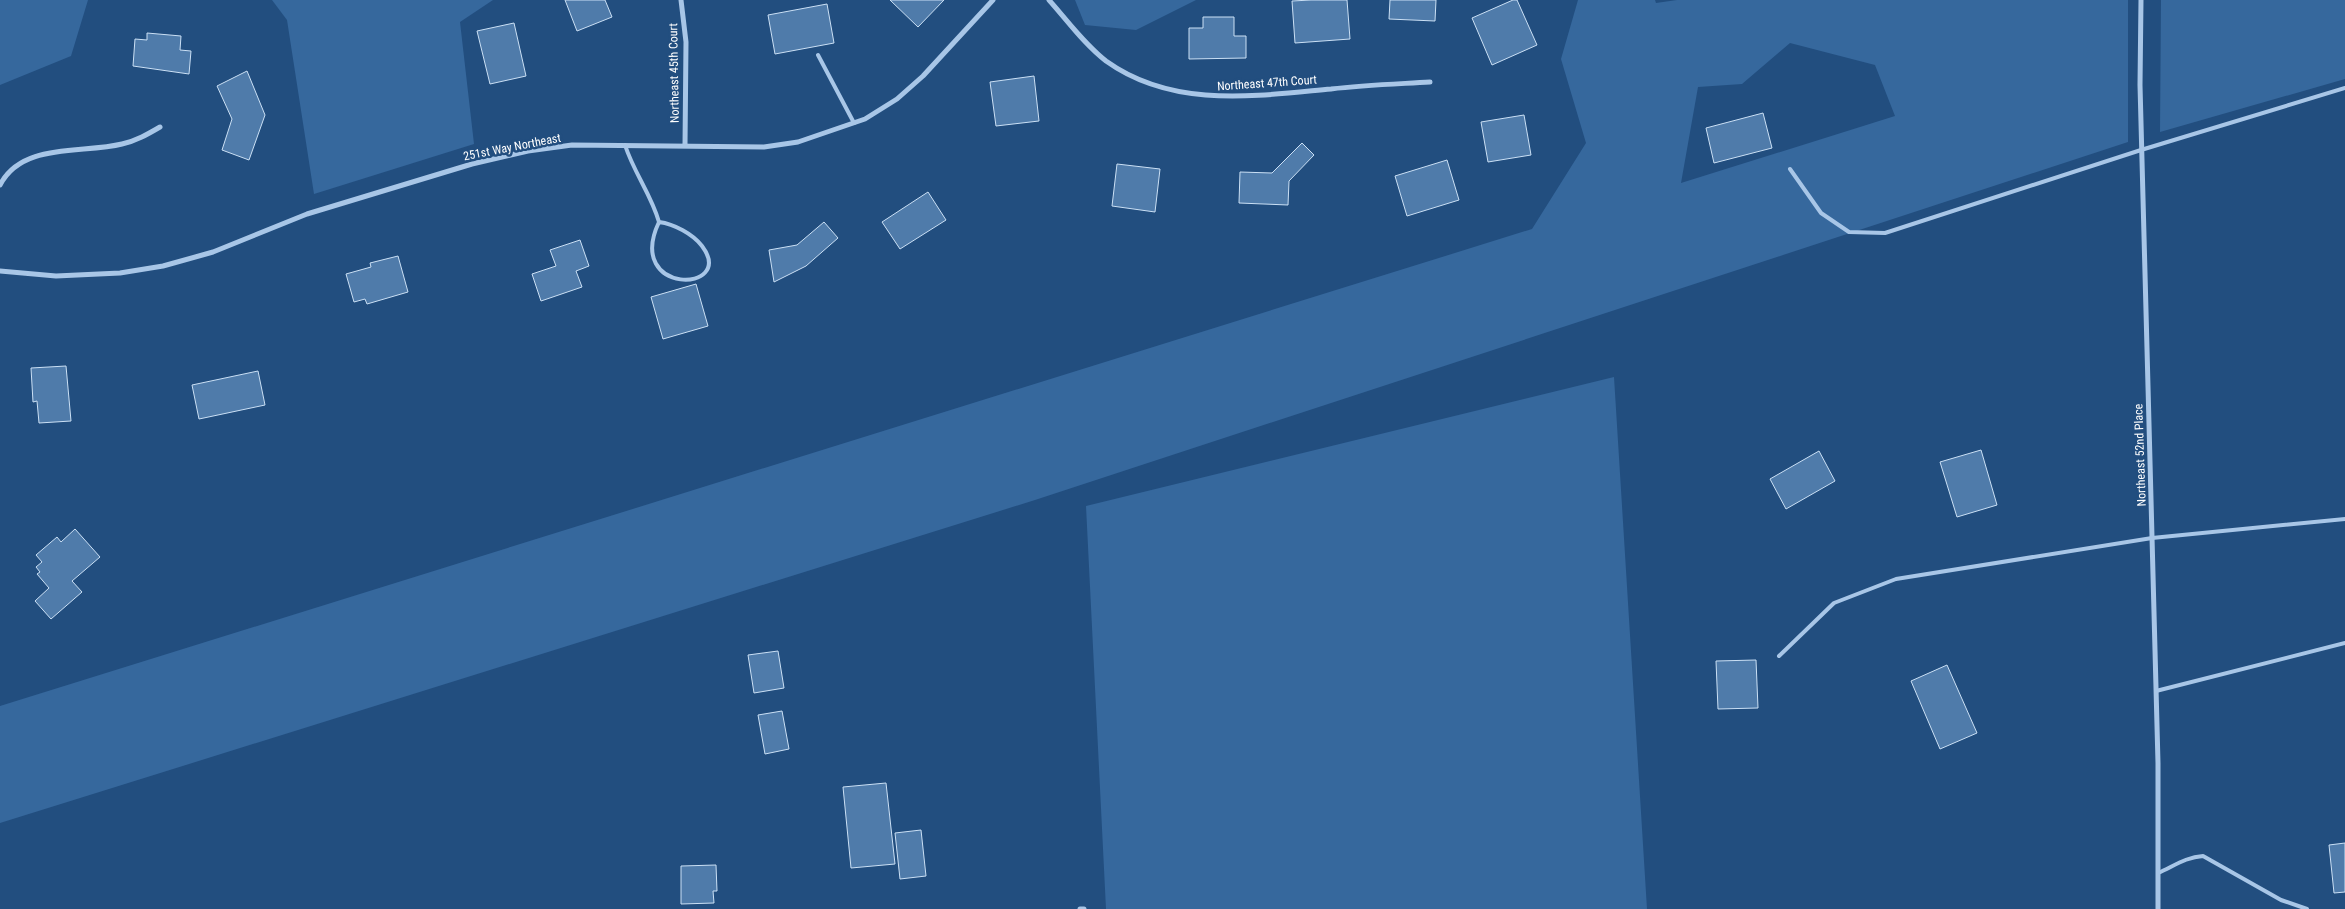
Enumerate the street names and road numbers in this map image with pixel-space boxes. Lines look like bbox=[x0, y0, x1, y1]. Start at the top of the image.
street label: Northeast 45th Court bbox=[666, 22, 682, 123]
street label: Northeast 47th Court bbox=[1217, 72, 1318, 93]
street label: 251st Way Northeast bbox=[462, 131, 562, 163]
street label: Northeast 52nd Place bbox=[2131, 403, 2149, 507]

